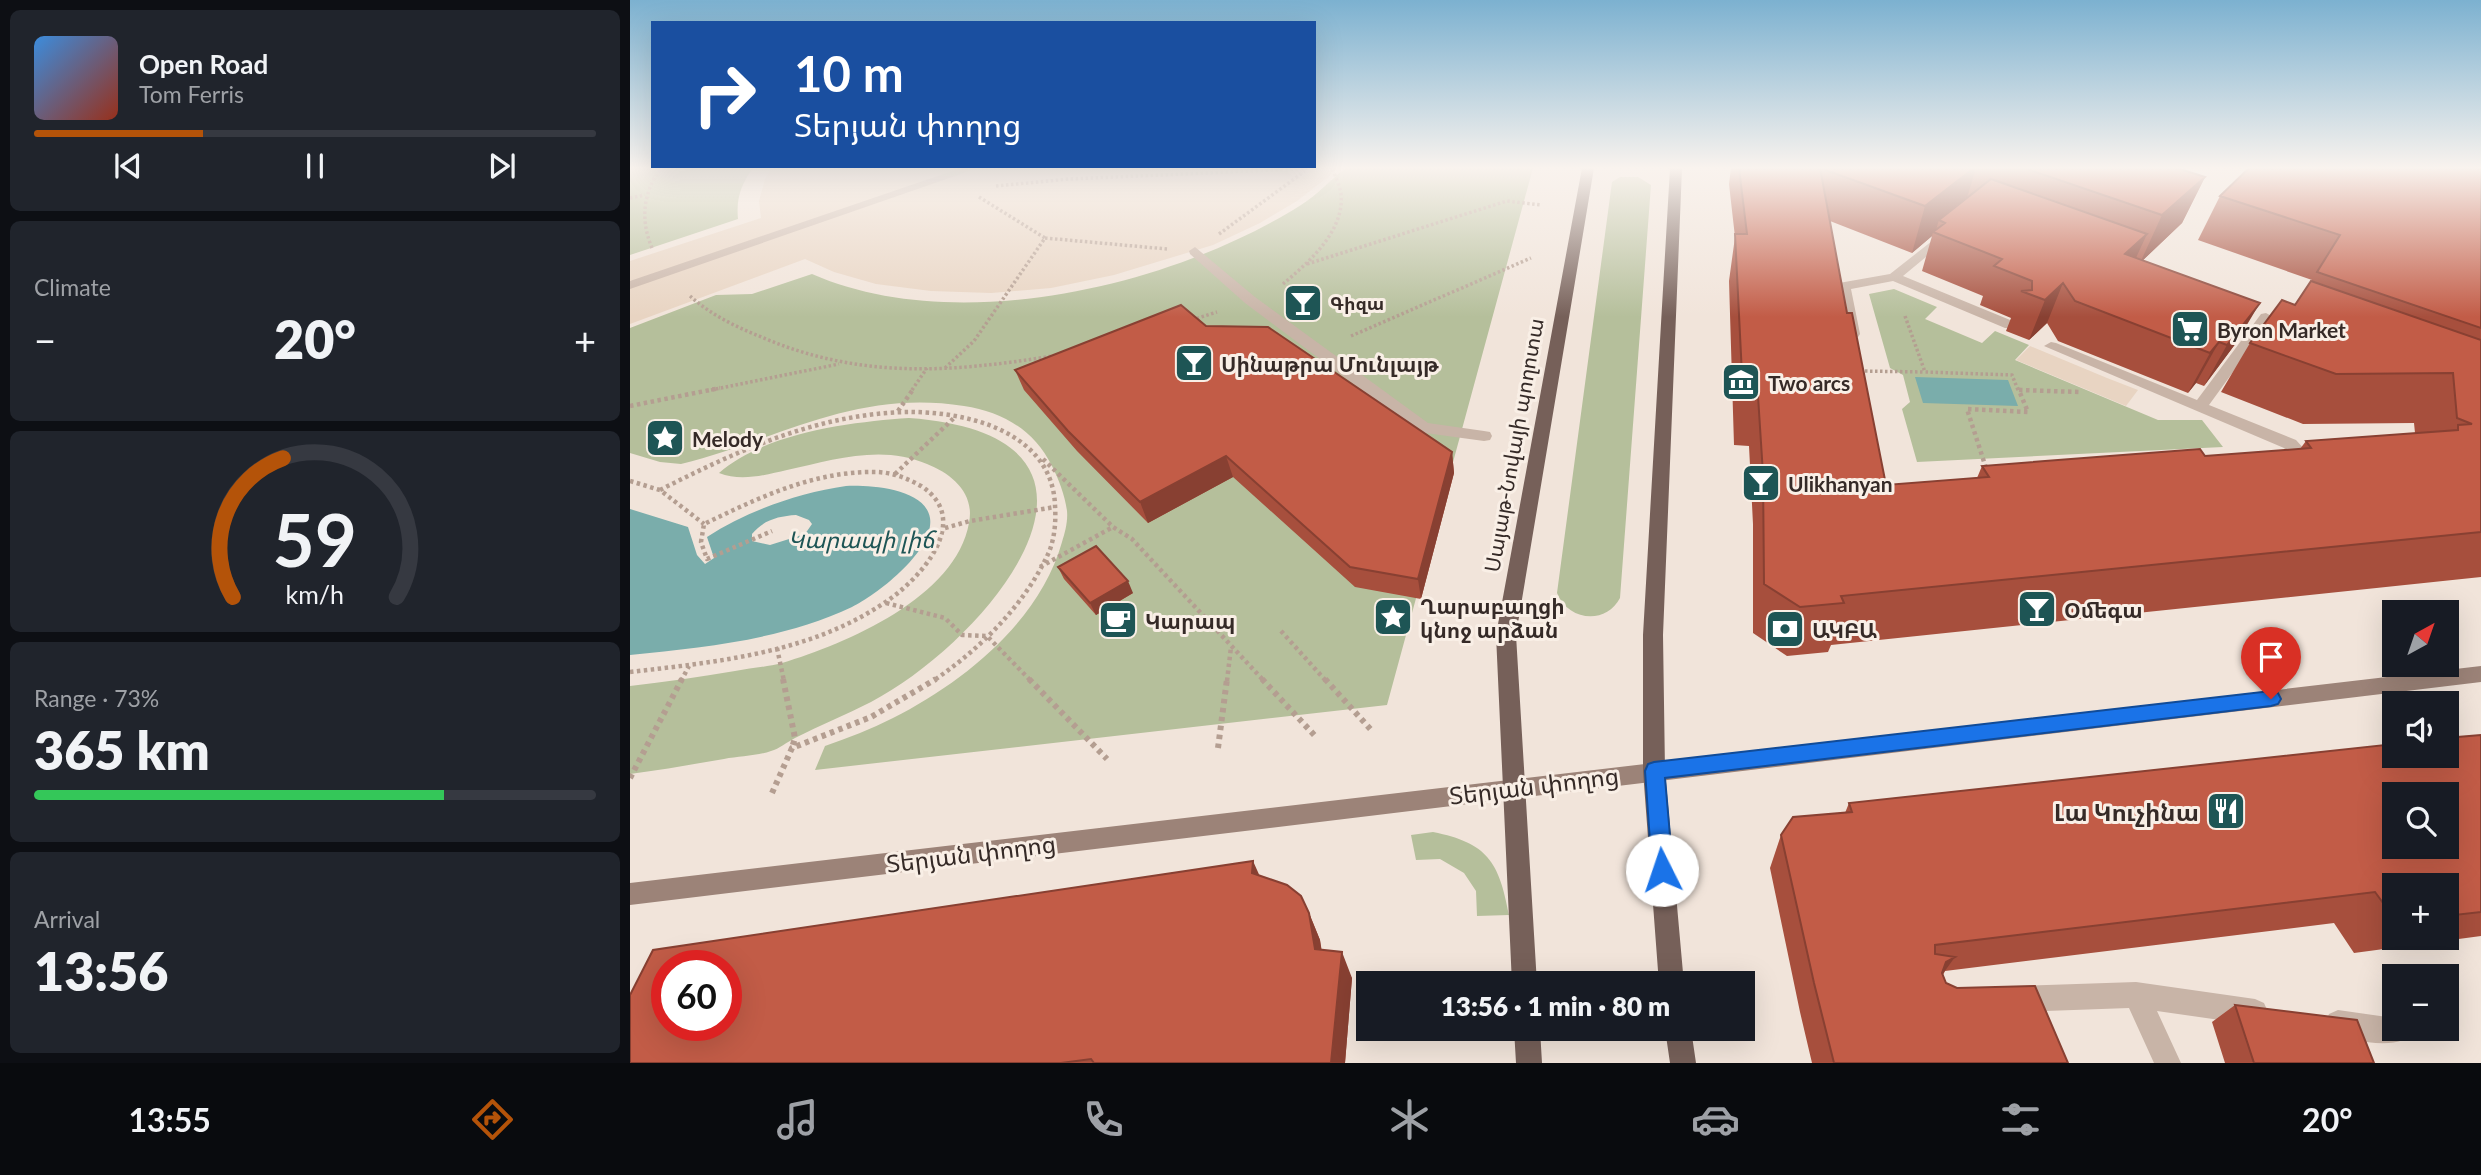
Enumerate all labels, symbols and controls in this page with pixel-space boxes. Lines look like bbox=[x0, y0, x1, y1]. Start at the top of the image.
text: 10 m bbox=[794, 44, 904, 102]
text: Open Road bbox=[139, 48, 268, 80]
icon: right bbox=[679, 49, 770, 140]
text: Tom Ferris bbox=[139, 80, 244, 108]
text: Տերյան փողոց bbox=[794, 105, 1021, 144]
icon: previous bbox=[109, 147, 147, 185]
icon: pause bbox=[296, 147, 334, 185]
icon: next bbox=[483, 147, 521, 185]
text: Climate bbox=[34, 273, 111, 301]
bar icon: Գիզա bbox=[1282, 282, 1324, 324]
place label: Գիզա bbox=[1330, 292, 1384, 314]
text: 20° bbox=[274, 308, 356, 370]
supermarket icon: Byron Market bbox=[2169, 308, 2211, 350]
street label: Սայաթ-Նովայի պողոտա bbox=[1478, 316, 1549, 574]
text: − bbox=[34, 317, 56, 363]
text: + bbox=[574, 317, 596, 363]
place label: Byron Market bbox=[2217, 317, 2346, 342]
bar icon: Սինաթրա Մունլայթ bbox=[1173, 342, 1215, 384]
place label: Սինաթրա Մունլայթ bbox=[1221, 351, 1439, 377]
museum icon: Two arcs bbox=[1720, 361, 1762, 403]
place label: Two arcs bbox=[1768, 370, 1850, 395]
place icon: Melody bbox=[644, 417, 686, 459]
place label: Melody bbox=[692, 426, 764, 451]
bar icon: Ulikhanyan bbox=[1740, 462, 1782, 504]
place label: Ulikhanyan bbox=[1788, 471, 1893, 496]
text: 59 bbox=[273, 496, 357, 584]
water label: Կարապի լիճ bbox=[788, 525, 938, 554]
text: km/h bbox=[286, 579, 344, 609]
bar icon: Օմեգա bbox=[2016, 588, 2058, 630]
place label: Ղարաբաղցի կնոջ արձան bbox=[1420, 593, 1565, 643]
place icon: Ղարաբաղցի կնոջ արձան bbox=[1372, 596, 1414, 638]
place label: Օմեգա bbox=[2064, 597, 2143, 623]
cafe icon: Կարապ bbox=[1097, 599, 1139, 641]
north arrow bbox=[2382, 600, 2459, 677]
map controls bbox=[2382, 600, 2459, 1041]
place label: Կարապ bbox=[1145, 608, 1235, 634]
bank icon: ԱԿԲԱ bbox=[1764, 608, 1806, 650]
place label: ԱԿԲԱ bbox=[1812, 617, 1877, 642]
pin bbox=[2241, 627, 2301, 699]
icon: arrive bbox=[2252, 638, 2290, 676]
text: Range · 73% bbox=[34, 684, 159, 712]
button: sound bbox=[2382, 691, 2459, 768]
text: 365 km bbox=[34, 719, 210, 781]
street label: Տերյան փողոց bbox=[1448, 760, 1620, 811]
button: search bbox=[2382, 782, 2459, 859]
restaurant icon: Լա Կուչինա bbox=[2205, 790, 2247, 832]
place label: Լա Կուչինա bbox=[2054, 797, 2199, 827]
street label: Տերյան փողոց bbox=[885, 828, 1057, 879]
position arrow bbox=[1625, 833, 1699, 907]
button: + bbox=[2382, 873, 2459, 950]
text: Arrival bbox=[34, 905, 100, 933]
text: 13:56 bbox=[34, 940, 168, 1002]
speed limit sign: 60 bbox=[651, 950, 742, 1041]
button: − bbox=[2382, 964, 2459, 1041]
text: 13:56 · 1 min · 80 m bbox=[1441, 990, 1670, 1022]
icon: directions bbox=[468, 1095, 517, 1144]
icon: music bbox=[773, 1095, 822, 1144]
icon: phone bbox=[1079, 1095, 1128, 1144]
icon: climate bbox=[1385, 1095, 1434, 1144]
icon: car bbox=[1691, 1095, 1740, 1144]
icon: filters bbox=[1996, 1095, 2045, 1144]
text: 13:55 bbox=[128, 1100, 211, 1139]
text: 20° bbox=[2302, 1100, 2353, 1139]

